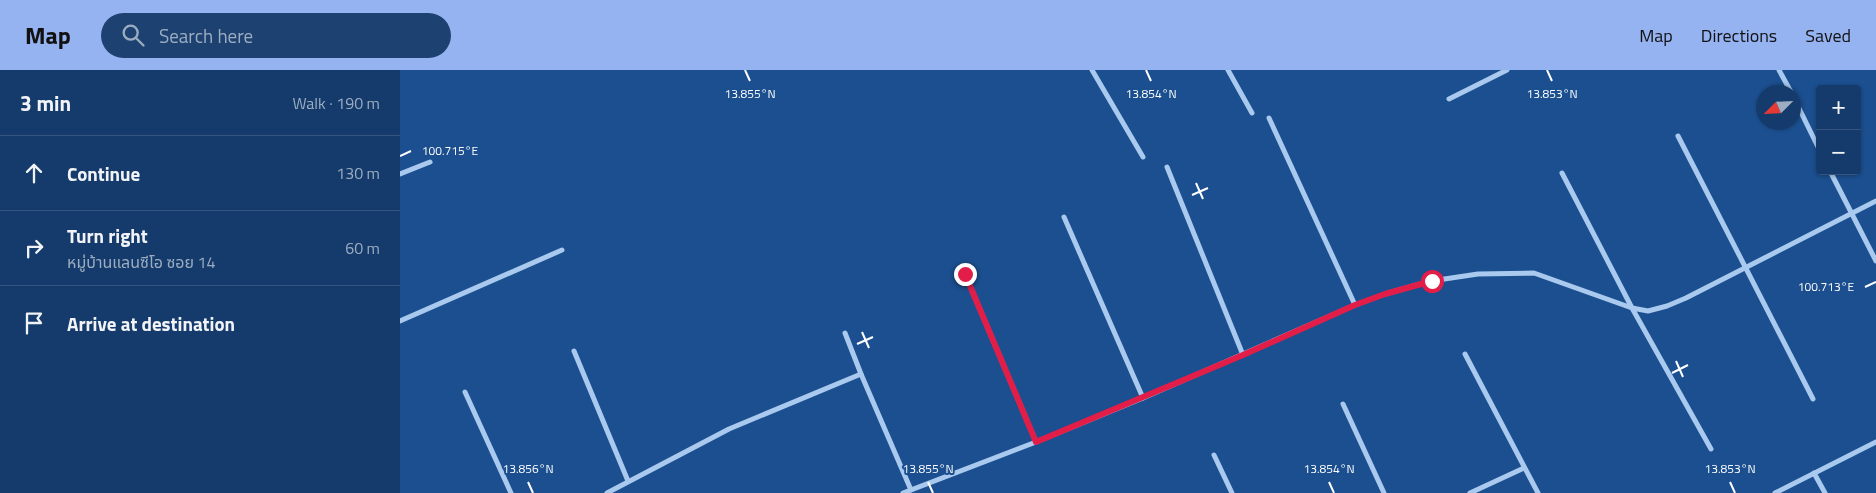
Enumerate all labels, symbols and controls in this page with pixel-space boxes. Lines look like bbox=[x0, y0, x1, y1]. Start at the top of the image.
search box bbox=[101, 13, 451, 58]
text: Map bbox=[25, 17, 71, 53]
icon: search bbox=[119, 21, 147, 49]
text: Search here bbox=[159, 21, 253, 50]
text: Map bbox=[1639, 22, 1673, 49]
text: Directions bbox=[1701, 22, 1777, 49]
text: Saved bbox=[1805, 22, 1851, 49]
text: 13.855°N bbox=[724, 84, 776, 103]
text: 13.854°N bbox=[1125, 84, 1177, 103]
text: 13.853°N bbox=[1526, 84, 1578, 103]
north arrow bbox=[1756, 85, 1801, 130]
map controls bbox=[1816, 85, 1861, 175]
button: + bbox=[1816, 85, 1861, 130]
text: 3 min bbox=[20, 87, 71, 119]
text: Walk · 190 m bbox=[292, 91, 380, 115]
button: − bbox=[1816, 130, 1861, 175]
text: 100.715°E bbox=[422, 141, 478, 160]
icon: ahead bbox=[20, 159, 48, 187]
text: Continue bbox=[67, 159, 140, 188]
text: 130 m bbox=[336, 161, 380, 185]
text: Turn right bbox=[67, 221, 148, 250]
icon: right bbox=[20, 234, 48, 262]
text: 60 m bbox=[345, 236, 380, 260]
text: หมู่บ้านแลนซีโอ ซอย 14 bbox=[67, 250, 215, 274]
route end bbox=[954, 263, 977, 286]
route start bbox=[1421, 270, 1444, 293]
text: 100.713°E bbox=[1798, 277, 1854, 296]
icon: arrive bbox=[20, 309, 48, 337]
text: Arrive at destination bbox=[67, 309, 235, 338]
text: 13.856°N bbox=[502, 459, 554, 478]
text: 13.855°N bbox=[902, 459, 954, 478]
text: 13.854°N bbox=[1303, 459, 1355, 478]
text: 13.853°N bbox=[1704, 459, 1756, 478]

